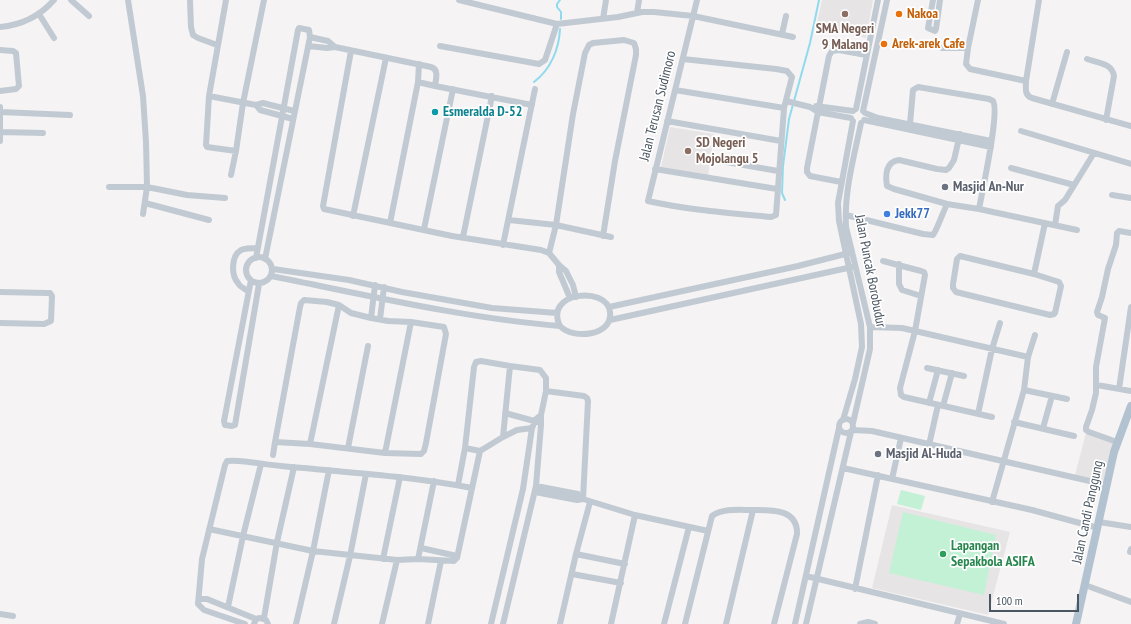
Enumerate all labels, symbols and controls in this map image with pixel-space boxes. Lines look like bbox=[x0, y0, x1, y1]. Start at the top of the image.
place label: Nakoa bbox=[907, 6, 938, 22]
marker: SMA Negeri 9 Malang bbox=[840, 9, 850, 19]
marker: Nakoa bbox=[894, 9, 904, 19]
place label: SMA Negeri 9 Malang bbox=[816, 21, 874, 54]
place label: Arek-arek Cafe bbox=[892, 36, 965, 52]
marker: Arek-arek Cafe bbox=[879, 39, 889, 49]
street label: Jalan Terusan Sudimoro bbox=[636, 49, 680, 163]
place label: Esmeralda D-52 bbox=[443, 104, 522, 120]
marker: Esmeralda D-52 bbox=[430, 107, 440, 117]
place label: SD Negeri Mojolangu 5 bbox=[696, 135, 758, 168]
marker: SD Negeri Mojolangu 5 bbox=[683, 146, 693, 156]
place label: Masjid An-Nur bbox=[953, 179, 1024, 195]
marker: Masjid An-Nur bbox=[940, 182, 950, 192]
place label: Jekk77 bbox=[895, 206, 930, 222]
marker: Jekk77 bbox=[882, 209, 892, 219]
street label: Jalan Puncak Borobudur bbox=[851, 213, 889, 329]
place label: Masjid Al-Huda bbox=[886, 446, 962, 462]
marker: Masjid Al-Huda bbox=[873, 449, 883, 459]
street label: Jalan Candi Panggung bbox=[1069, 459, 1107, 565]
place label: Lapangan Sepakbola ASIFA bbox=[951, 538, 1035, 570]
marker: Lapangan Sepakbola ASIFA bbox=[938, 549, 948, 559]
scale bar bbox=[991, 586, 1081, 612]
text: 100 m bbox=[996, 593, 1023, 608]

